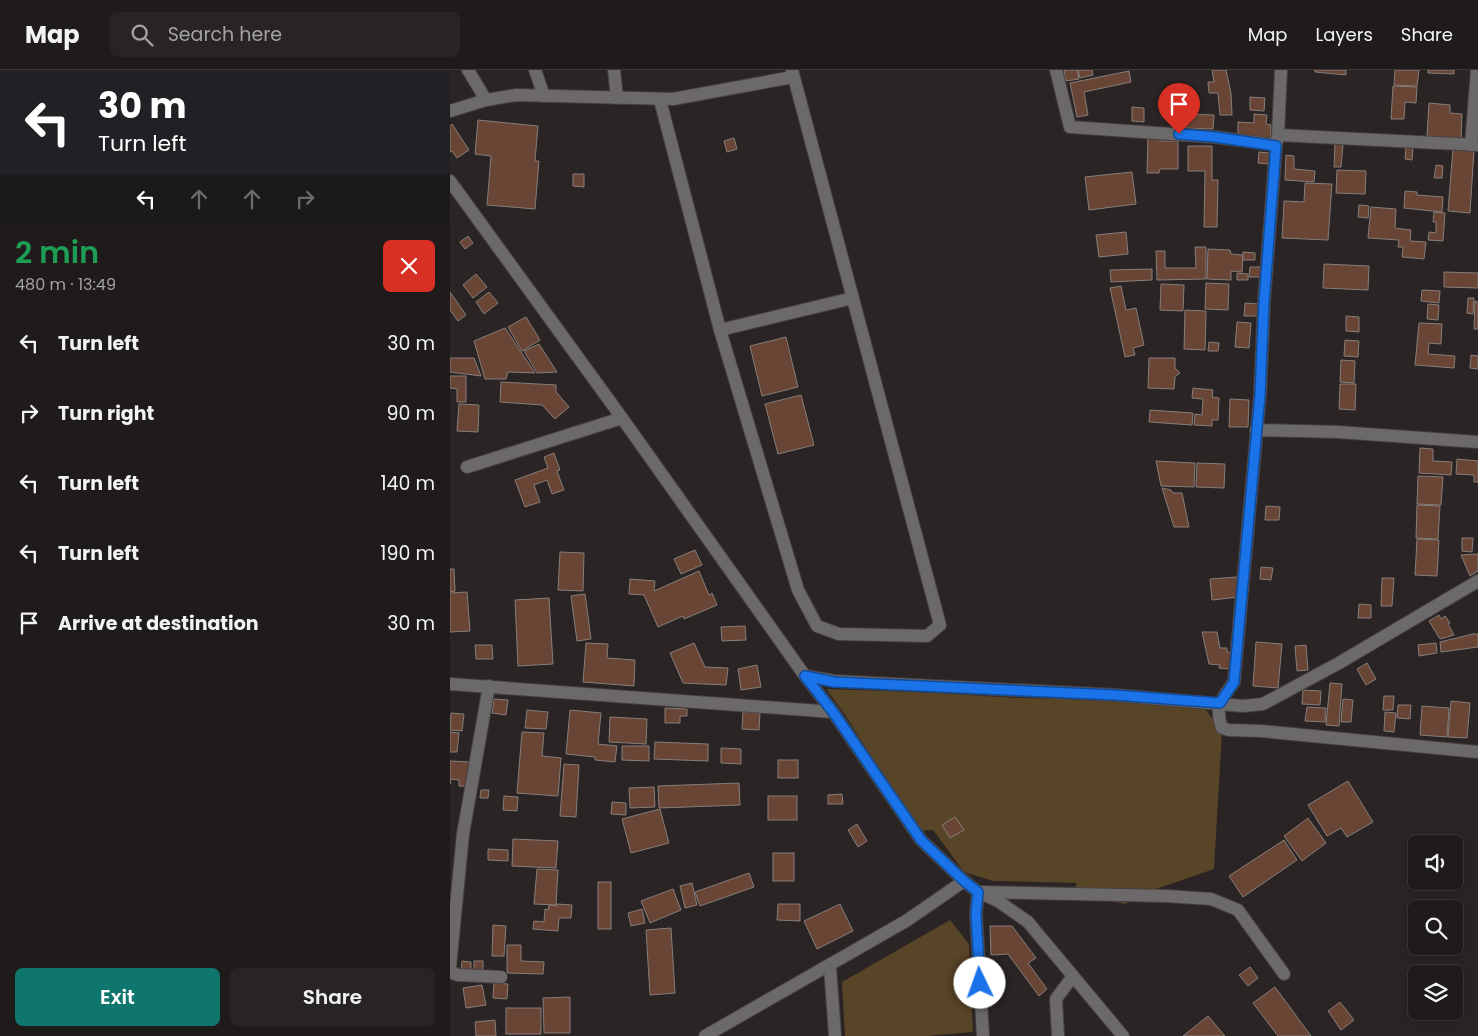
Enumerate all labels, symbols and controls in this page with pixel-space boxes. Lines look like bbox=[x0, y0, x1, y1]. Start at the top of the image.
search box bbox=[110, 12, 460, 57]
text: Map bbox=[25, 18, 80, 51]
icon: search bbox=[128, 21, 156, 49]
text: Search here bbox=[168, 21, 282, 48]
text: Map bbox=[1248, 22, 1288, 47]
text: Layers bbox=[1316, 22, 1373, 47]
text: Share bbox=[1401, 22, 1453, 47]
text: 30 m bbox=[98, 81, 186, 130]
pin bbox=[1158, 83, 1200, 134]
icon: left bbox=[15, 90, 80, 155]
icon: arrive bbox=[1165, 90, 1193, 118]
text: Turn left bbox=[98, 128, 186, 159]
icon: left bbox=[132, 185, 160, 213]
icon: ahead bbox=[185, 185, 213, 213]
icon: ahead bbox=[238, 185, 266, 213]
icon: right bbox=[291, 185, 319, 213]
text: 2 min bbox=[15, 231, 99, 274]
button: close bbox=[383, 240, 435, 292]
text: 480 m · 13:49 bbox=[15, 273, 116, 296]
icon: left bbox=[15, 329, 43, 357]
text: Turn left bbox=[58, 330, 139, 357]
text: 30 m bbox=[387, 330, 435, 357]
icon: right bbox=[15, 399, 43, 427]
text: Turn right bbox=[58, 400, 154, 427]
text: 90 m bbox=[386, 400, 435, 427]
icon: left bbox=[15, 469, 43, 497]
text: Turn left bbox=[58, 470, 139, 497]
text: 140 m bbox=[380, 470, 435, 497]
icon: left bbox=[15, 539, 43, 567]
text: Turn left bbox=[58, 540, 139, 567]
text: 190 m bbox=[380, 540, 435, 567]
icon: arrive bbox=[15, 609, 43, 637]
text: Arrive at destination bbox=[58, 610, 259, 637]
text: 30 m bbox=[387, 610, 435, 637]
map controls bbox=[1408, 835, 1463, 1020]
button: sound bbox=[1408, 835, 1463, 890]
button: search bbox=[1408, 900, 1463, 955]
position arrow bbox=[953, 956, 1005, 1008]
button: layers bbox=[1408, 965, 1463, 1020]
button: Exit bbox=[15, 968, 220, 1026]
button: Share bbox=[230, 968, 435, 1026]

